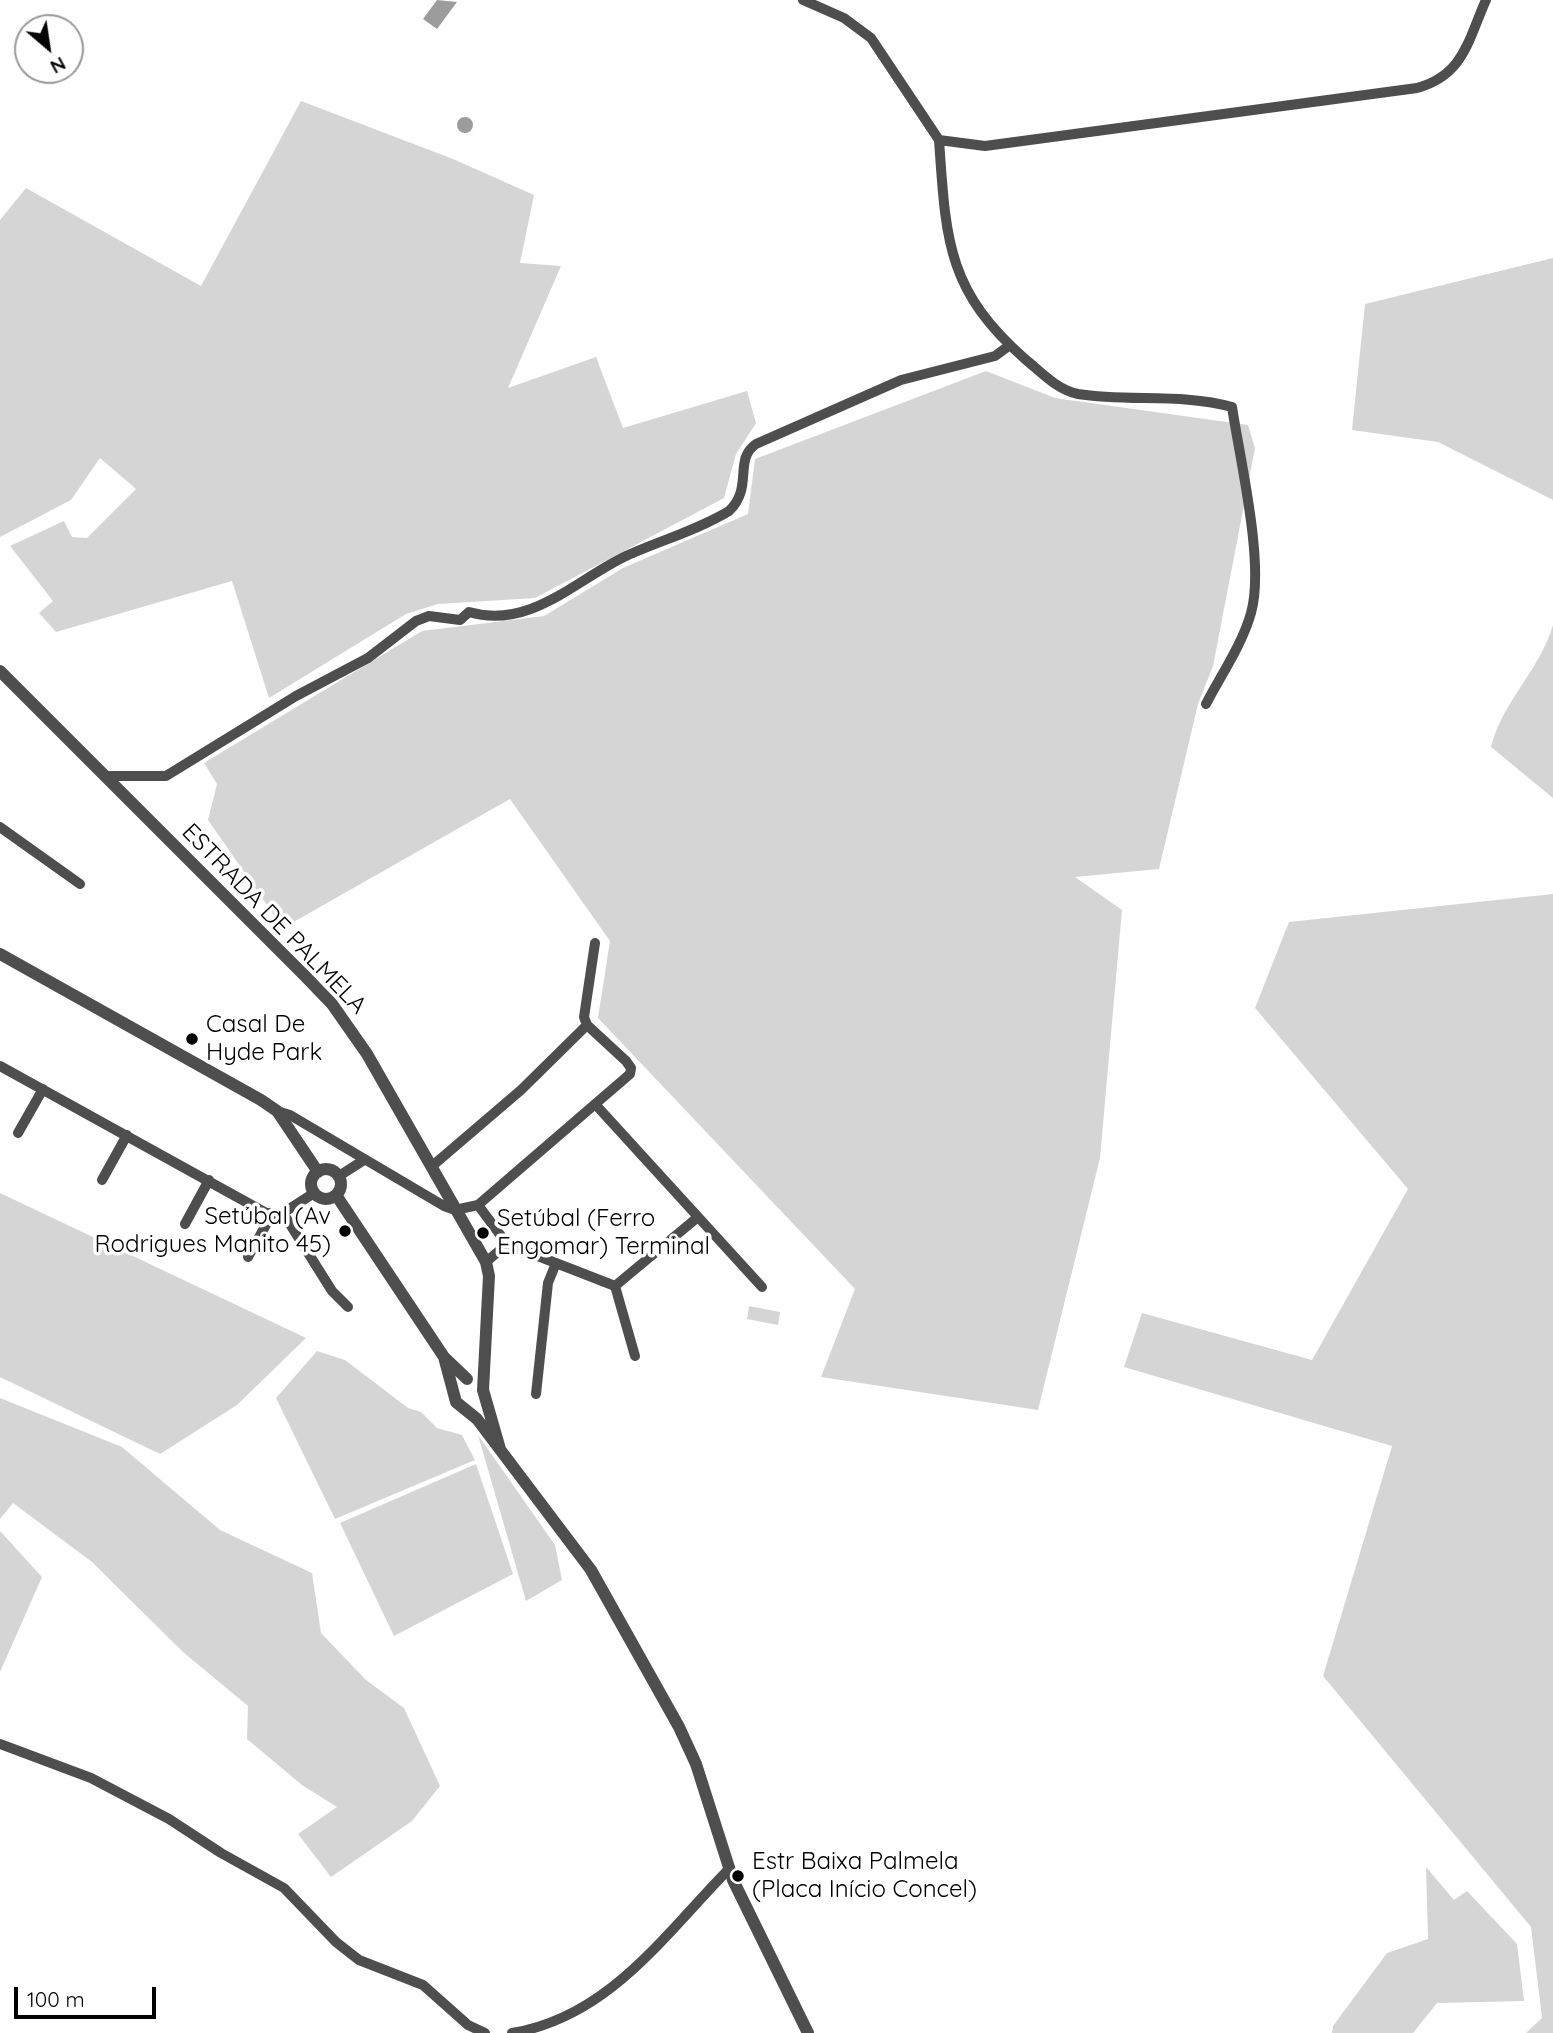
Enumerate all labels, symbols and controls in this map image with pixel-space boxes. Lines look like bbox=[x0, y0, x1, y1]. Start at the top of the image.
north arrow bbox=[14, 14, 84, 84]
text: N bbox=[46, 52, 70, 79]
street label: ESTRADA DE PALMELA bbox=[176, 818, 372, 1020]
place label: Casal De Hyde Park bbox=[206, 1011, 322, 1067]
marker: Casal De Hyde Park bbox=[184, 1031, 200, 1047]
place label: Setúbal (Av Rodrigues Manito 45) bbox=[94, 1203, 331, 1259]
place label: Setúbal (Ferro Engomar) Terminal bbox=[497, 1205, 710, 1261]
marker: Setúbal (Av Rodrigues Manito 45) bbox=[337, 1223, 353, 1239]
marker: Setúbal (Ferro Engomar) Terminal bbox=[475, 1225, 491, 1241]
place label: Estr Baixa Palmela (Placa Início Concel) bbox=[752, 1848, 977, 1904]
marker: Estr Baixa Palmela (Placa Início Concel) bbox=[730, 1868, 746, 1884]
scale bar bbox=[18, 1974, 159, 2018]
text: 100 m bbox=[27, 1986, 85, 2012]

